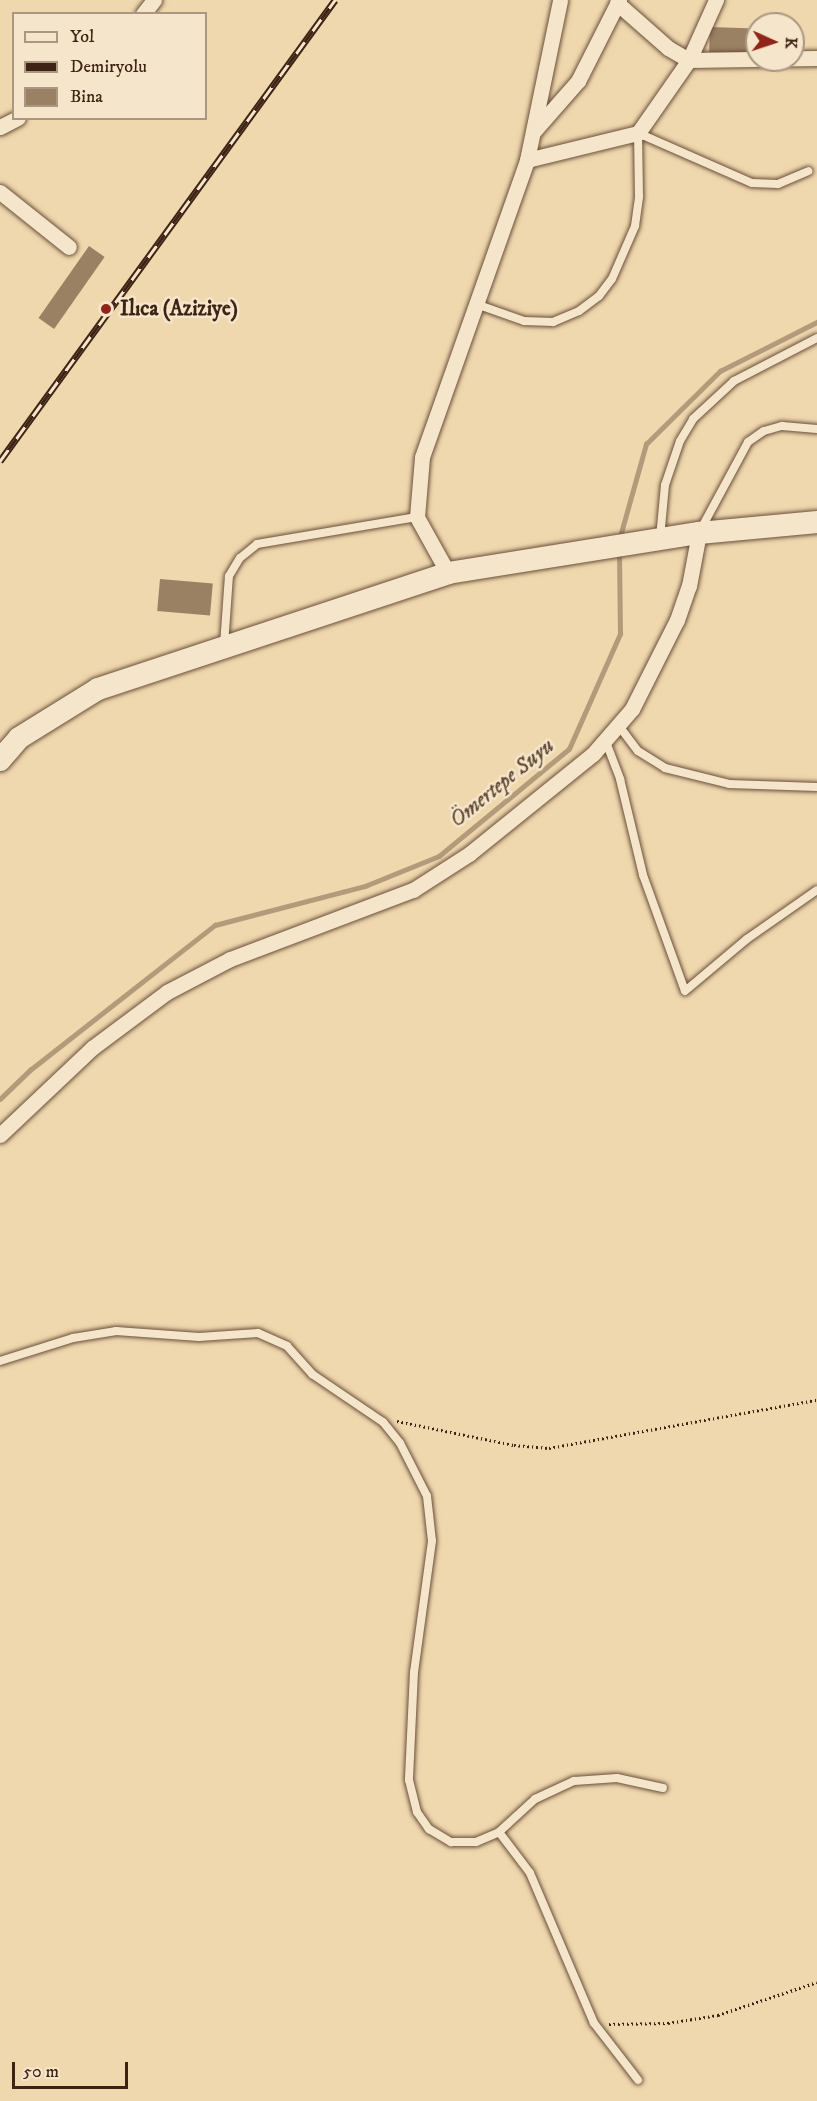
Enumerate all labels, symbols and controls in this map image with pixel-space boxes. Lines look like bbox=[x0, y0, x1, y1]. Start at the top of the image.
legend bbox=[12, 12, 207, 120]
north arrow bbox=[745, 12, 805, 72]
text: Yol bbox=[70, 26, 94, 48]
text: K bbox=[781, 37, 801, 49]
text: Demiryolu bbox=[70, 56, 147, 78]
text: Bina bbox=[70, 86, 103, 108]
place label: Ilıca (Aziziye) bbox=[120, 296, 238, 322]
marker: Ilıca (Aziziye) bbox=[97, 300, 115, 318]
water label: Ömertepe Suyu bbox=[444, 733, 560, 833]
scale bar bbox=[15, 2050, 130, 2088]
text: 50 m bbox=[23, 2061, 59, 2083]

